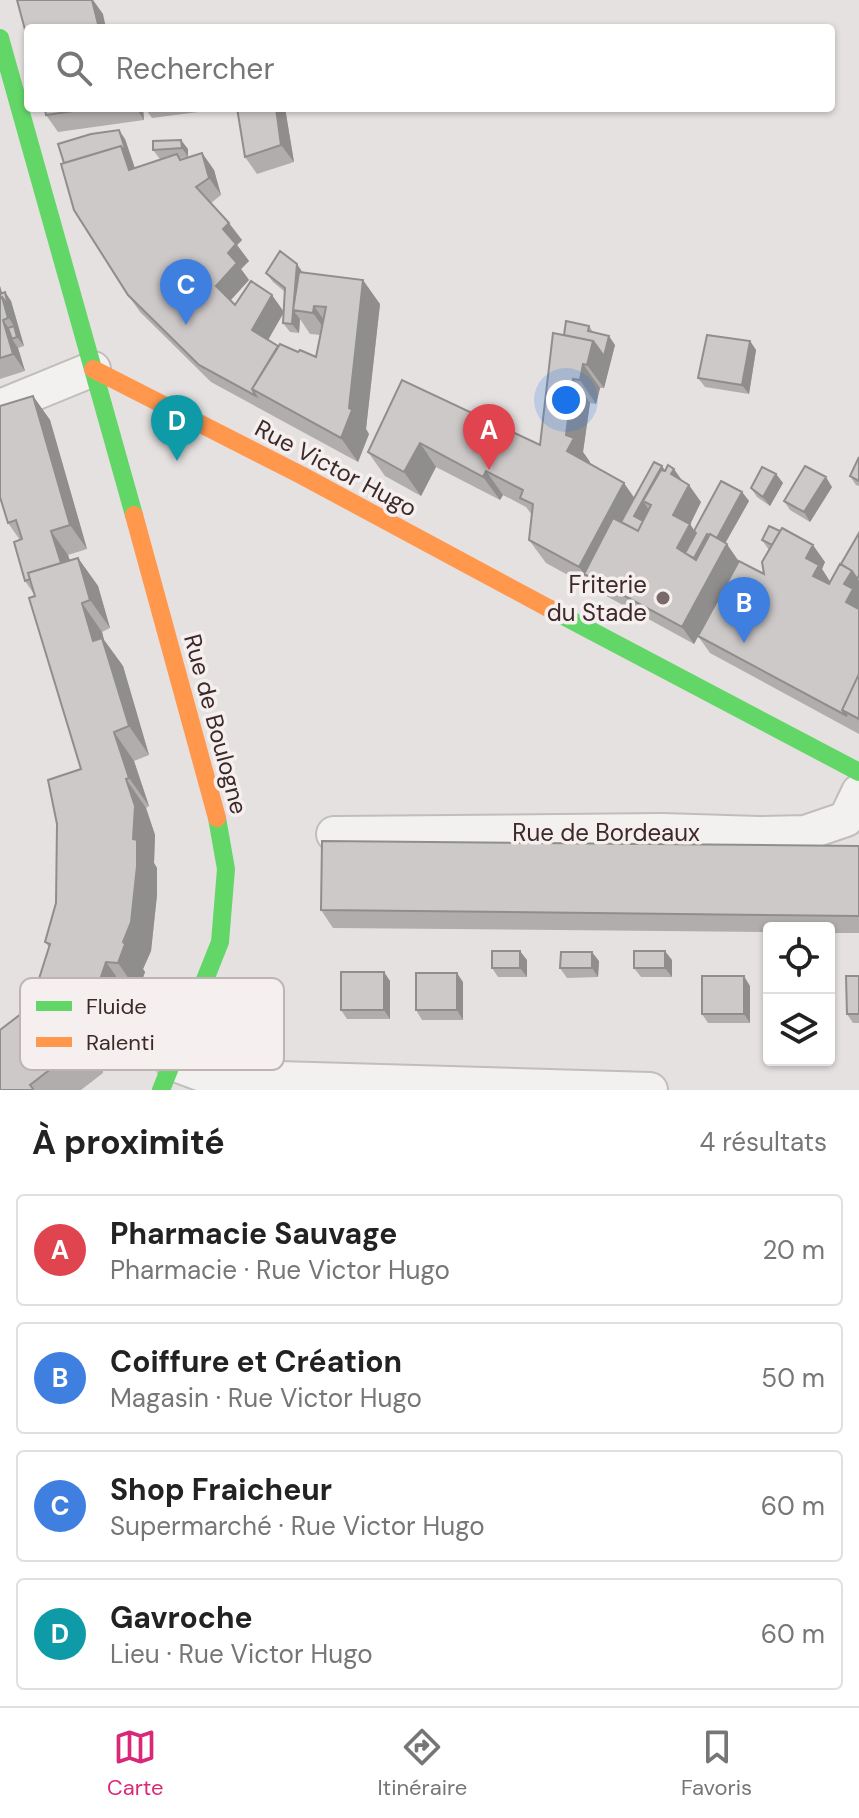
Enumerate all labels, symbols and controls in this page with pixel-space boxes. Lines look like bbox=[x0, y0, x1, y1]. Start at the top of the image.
search box bbox=[24, 24, 835, 112]
icon: search bbox=[52, 46, 96, 90]
text: Rechercher bbox=[116, 49, 275, 88]
pin: C bbox=[160, 259, 212, 325]
your location bbox=[546, 380, 586, 420]
pin: D bbox=[151, 395, 203, 461]
pin: A bbox=[463, 404, 515, 470]
street label: Rue Victor Hugo bbox=[250, 412, 422, 524]
place label: Friterie du Stade bbox=[547, 569, 647, 628]
pin: B bbox=[718, 577, 770, 643]
marker: Friterie du Stade bbox=[654, 589, 672, 607]
street label: Rue de Boulogne bbox=[177, 630, 255, 818]
street label: Rue de Bordeaux bbox=[512, 817, 700, 848]
map controls bbox=[763, 922, 835, 1066]
button: locate bbox=[763, 922, 835, 994]
legend bbox=[20, 978, 284, 1070]
text: Fluide bbox=[86, 992, 147, 1021]
button: layers bbox=[763, 994, 835, 1066]
text: Ralenti bbox=[86, 1028, 155, 1057]
text: À proximité bbox=[32, 1120, 225, 1165]
text: 4 résultats bbox=[699, 1125, 827, 1159]
text: Pharmacie Sauvage bbox=[110, 1214, 397, 1253]
text: A bbox=[51, 1233, 69, 1267]
text: 20 m bbox=[762, 1233, 825, 1267]
text: Pharmacie · Rue Victor Hugo bbox=[110, 1253, 450, 1287]
text: Coiffure et Création bbox=[110, 1342, 402, 1381]
text: B bbox=[52, 1361, 68, 1395]
text: 50 m bbox=[761, 1361, 825, 1395]
text: Magasin · Rue Victor Hugo bbox=[110, 1381, 422, 1415]
text: Shop Fraicheur bbox=[110, 1470, 332, 1509]
text: C bbox=[50, 1489, 70, 1523]
text: 60 m bbox=[761, 1489, 825, 1523]
text: Supermarché · Rue Victor Hugo bbox=[110, 1509, 485, 1543]
text: Gavroche bbox=[110, 1598, 253, 1637]
text: D bbox=[51, 1617, 69, 1651]
text: 60 m bbox=[761, 1617, 825, 1651]
text: Lieu · Rue Victor Hugo bbox=[110, 1637, 373, 1671]
tab: Carte bbox=[107, 1725, 164, 1802]
tab: Itinéraire bbox=[377, 1725, 467, 1802]
tab: Favoris bbox=[681, 1725, 752, 1802]

